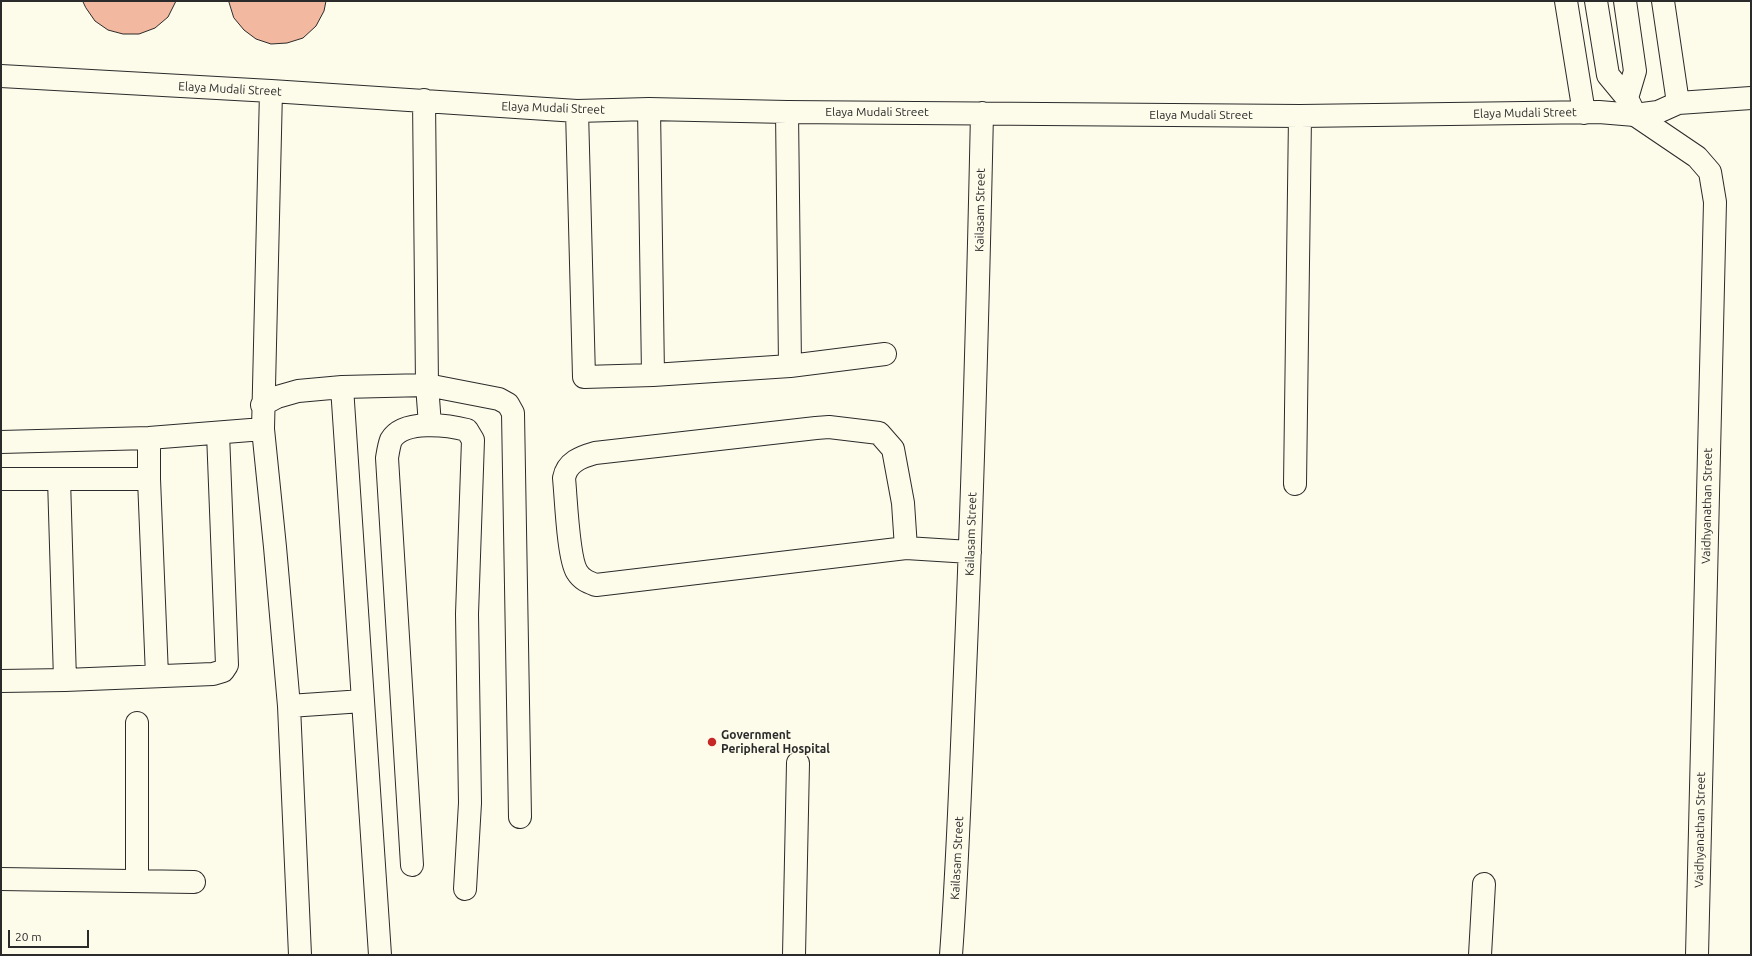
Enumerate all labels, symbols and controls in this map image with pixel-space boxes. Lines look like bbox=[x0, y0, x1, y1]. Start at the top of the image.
street label: Elaya Mudali Street bbox=[178, 79, 282, 99]
street label: Elaya Mudali Street bbox=[501, 99, 605, 117]
street label: Elaya Mudali Street bbox=[825, 105, 929, 119]
street label: Elaya Mudali Street bbox=[1473, 105, 1577, 121]
street label: Elaya Mudali Street bbox=[1149, 108, 1253, 122]
street label: Kailasam Street bbox=[972, 168, 988, 252]
street label: Vaidhyanathan Street bbox=[1699, 448, 1715, 564]
street label: Kailasam Street bbox=[962, 492, 980, 576]
place label: Government Peripheral Hospital bbox=[721, 728, 830, 756]
marker: Government Peripheral Hospital bbox=[706, 736, 718, 748]
street label: Vaidhyanathan Street bbox=[1692, 772, 1708, 888]
street label: Kailasam Street bbox=[948, 816, 966, 900]
scale bar bbox=[10, 922, 91, 948]
text: 20 m bbox=[15, 930, 42, 943]

